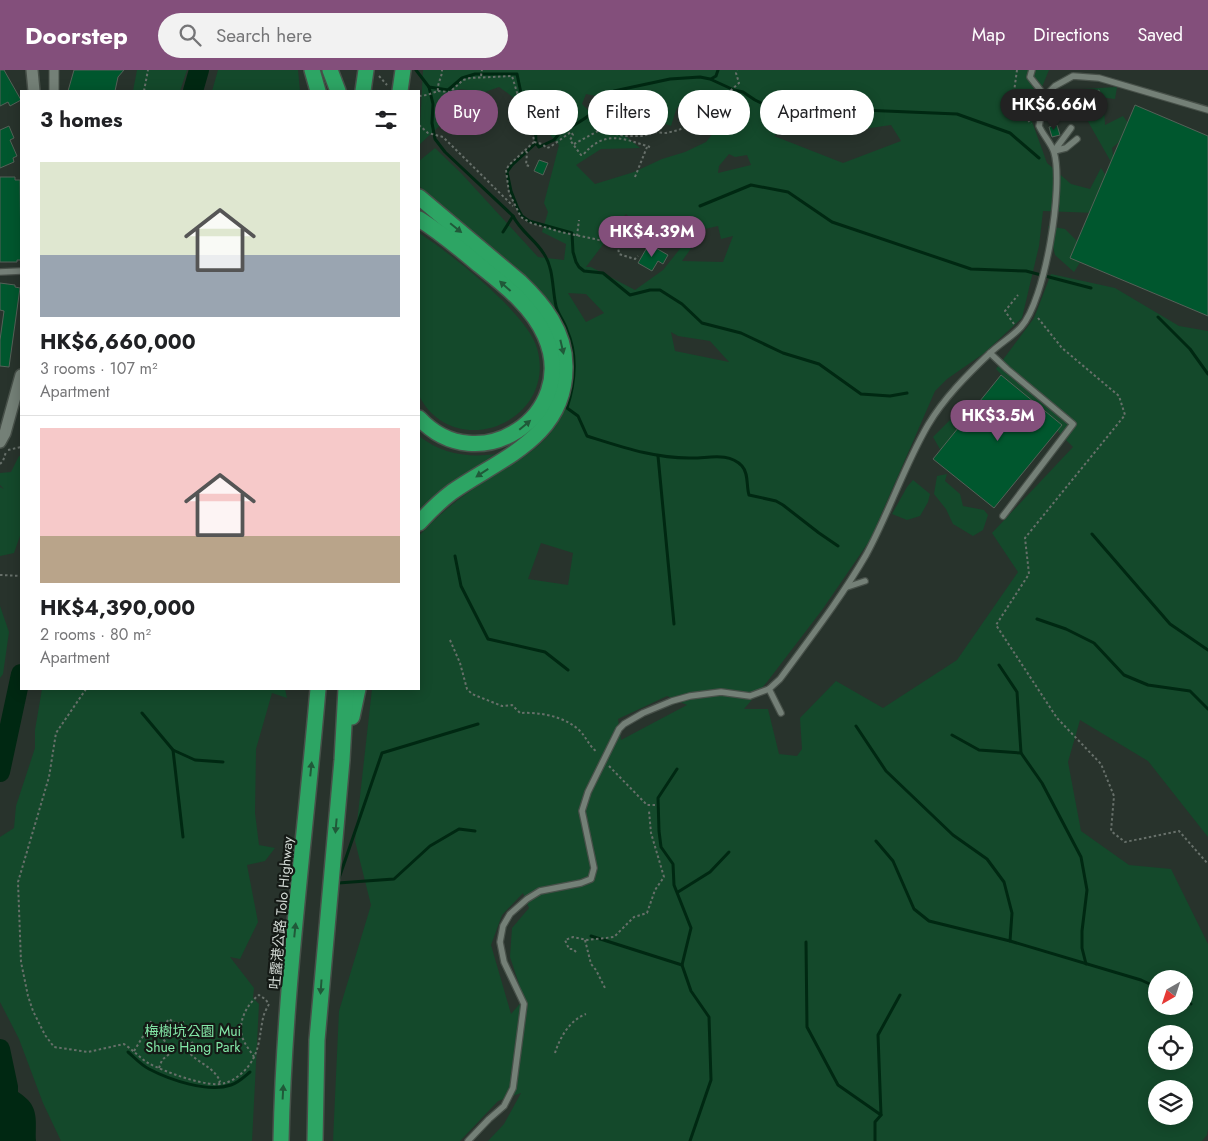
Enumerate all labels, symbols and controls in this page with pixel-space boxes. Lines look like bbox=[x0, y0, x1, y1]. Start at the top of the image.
search box bbox=[158, 13, 508, 58]
text: Doorstep bbox=[25, 18, 128, 53]
icon: search bbox=[176, 21, 204, 49]
text: Search here bbox=[216, 22, 312, 49]
text: Map bbox=[972, 22, 1005, 48]
text: Directions bbox=[1033, 22, 1109, 48]
text: Saved bbox=[1137, 22, 1183, 48]
pin: HK$6.66M bbox=[1002, 88, 1106, 131]
chip: Buy bbox=[435, 90, 498, 135]
chip: Rent bbox=[508, 90, 578, 135]
chip: Filters bbox=[588, 90, 668, 135]
chip: New bbox=[678, 90, 750, 135]
chip: Apartment bbox=[760, 90, 874, 135]
text: HK$6.66M bbox=[1011, 93, 1097, 116]
text: 3 homes bbox=[40, 105, 123, 135]
icon: filters bbox=[372, 106, 400, 134]
icon: home bbox=[175, 195, 265, 285]
pin: HK$4.39M bbox=[600, 216, 704, 258]
text: HK$4.39M bbox=[610, 220, 694, 243]
one-way arrow bbox=[449, 223, 462, 234]
one-way arrow bbox=[498, 281, 511, 292]
text: HK$6,660,000 bbox=[40, 327, 196, 357]
one-way arrow bbox=[558, 339, 566, 354]
text: 3 rooms · 107 m² bbox=[40, 357, 158, 380]
text: Apartment bbox=[40, 380, 110, 403]
pin: HK$3.5M bbox=[952, 400, 1044, 442]
text: HK$3.5M bbox=[961, 404, 1035, 427]
one-way arrow bbox=[518, 419, 531, 430]
icon: home bbox=[175, 460, 265, 550]
one-way arrow bbox=[476, 468, 489, 477]
text: HK$4,390,000 bbox=[40, 593, 195, 623]
text: 2 rooms · 80 m² bbox=[40, 623, 151, 646]
text: Apartment bbox=[40, 646, 110, 669]
one-way arrow bbox=[307, 760, 315, 776]
one-way arrow bbox=[331, 818, 339, 834]
street label: 吐露港公路 Tolo Highway bbox=[264, 835, 298, 990]
one-way arrow bbox=[291, 922, 299, 938]
north arrow bbox=[1148, 970, 1192, 1015]
map controls bbox=[1148, 970, 1193, 1125]
one-way arrow bbox=[317, 980, 325, 996]
park label: 梅樹坑公園 Mui Shue Hang Park bbox=[145, 1021, 241, 1057]
button: locate bbox=[1148, 1025, 1193, 1070]
button: layers bbox=[1148, 1080, 1193, 1125]
one-way arrow bbox=[279, 1084, 287, 1100]

